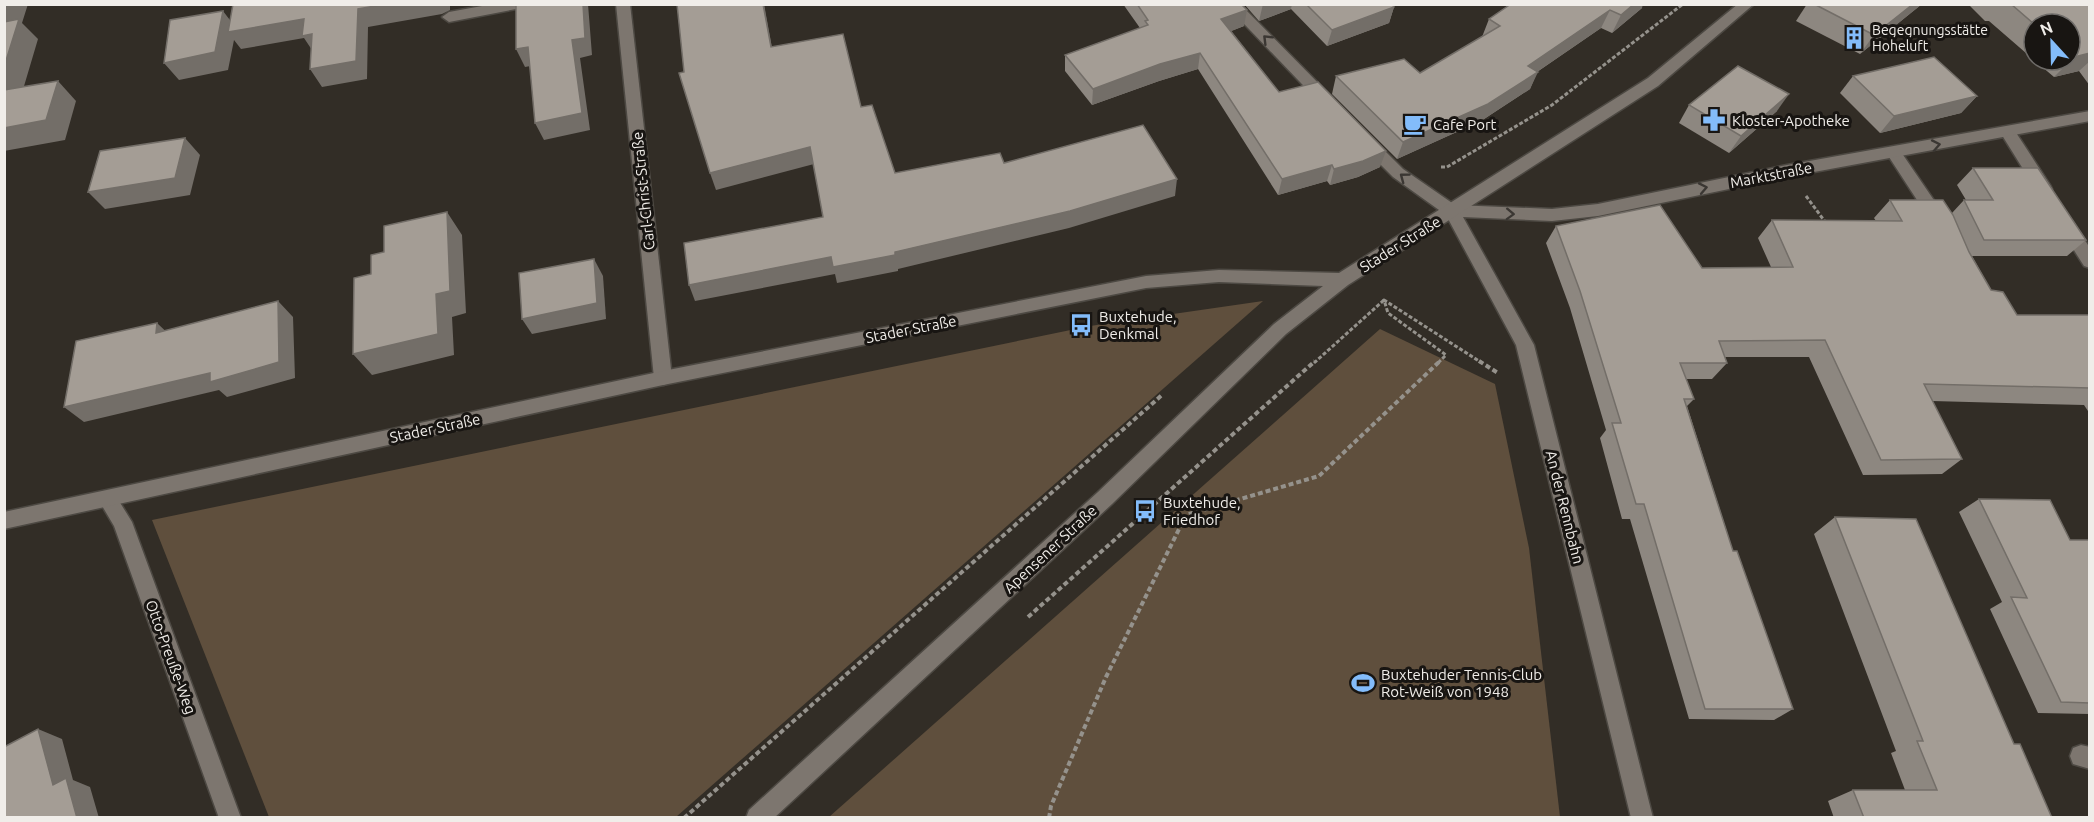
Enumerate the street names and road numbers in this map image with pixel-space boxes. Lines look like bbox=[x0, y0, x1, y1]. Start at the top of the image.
street label: Carl-Christ-Straße bbox=[628, 131, 658, 251]
street label: Marktstraße bbox=[1729, 159, 1813, 191]
street label: Stader Straße bbox=[1356, 212, 1444, 276]
street label: Stader Straße bbox=[864, 312, 958, 346]
street label: Stader Straße bbox=[388, 410, 482, 446]
street label: An der Rennbahn bbox=[1543, 449, 1587, 565]
street label: Apensener Straße bbox=[1000, 502, 1100, 596]
street label: Otto-Preuße-Weg bbox=[142, 598, 200, 716]

